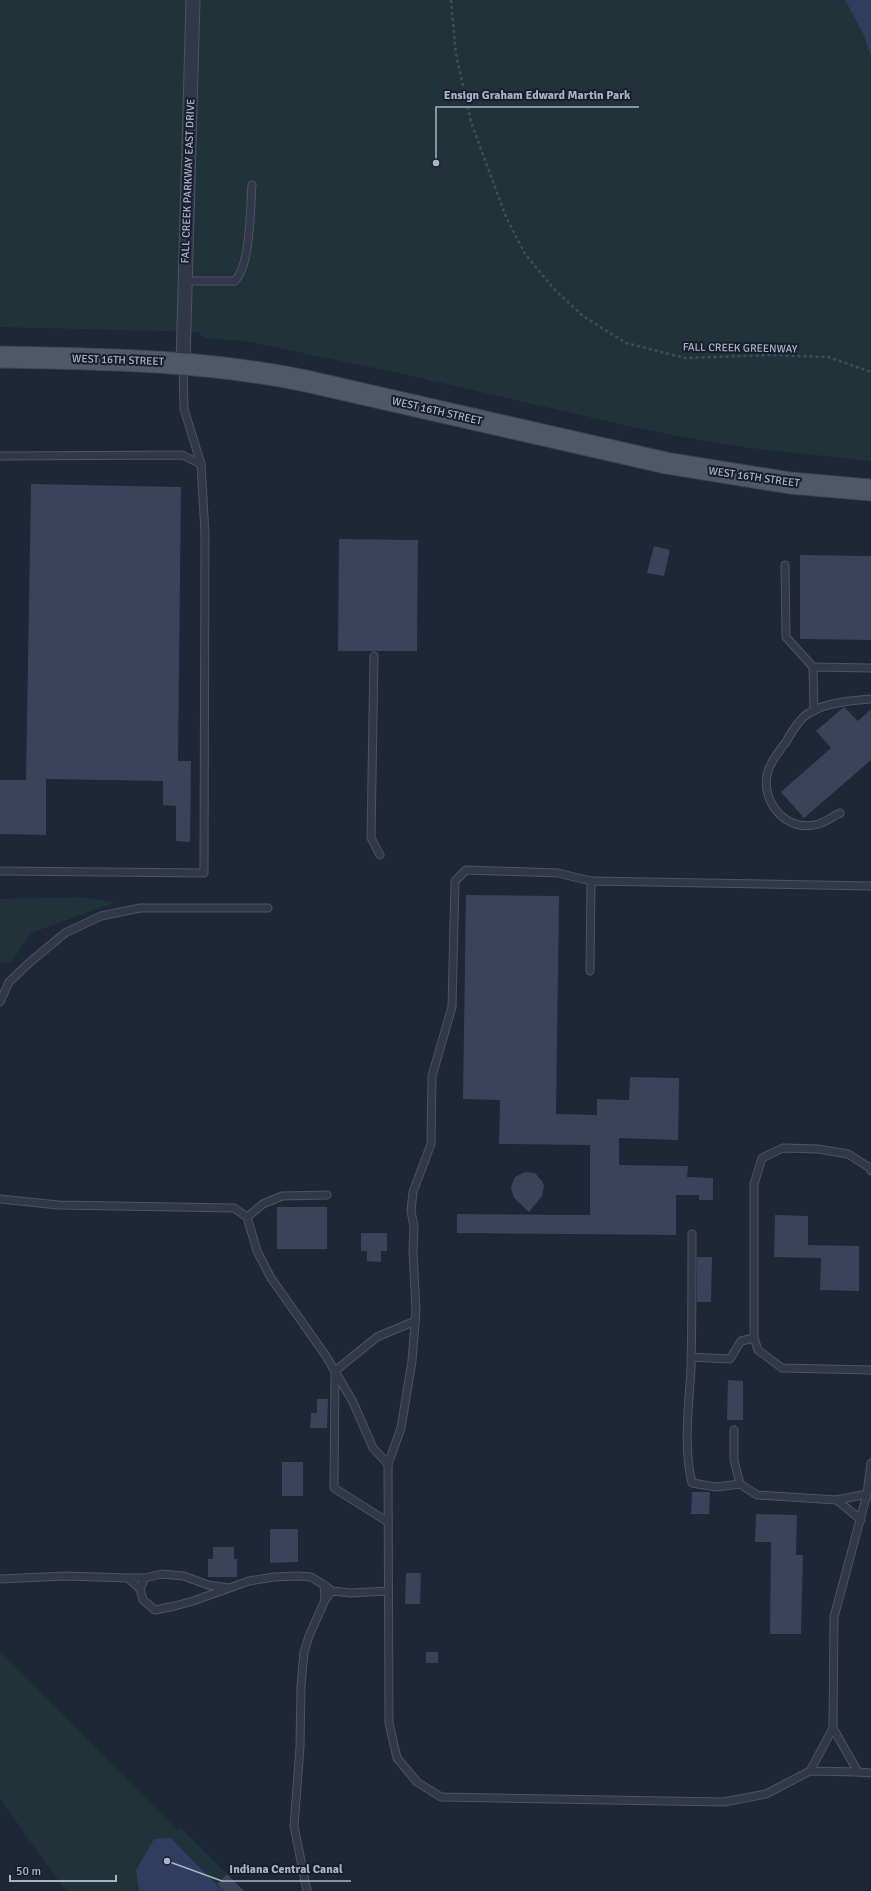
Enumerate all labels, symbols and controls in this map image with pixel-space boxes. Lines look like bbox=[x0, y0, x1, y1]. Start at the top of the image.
callout: Ensign Graham Edward Martin Park bbox=[436, 83, 639, 107]
text: Ensign Graham Edward Martin Park bbox=[444, 88, 631, 103]
street label: FALL CREEK PARKWAY EAST DRIVE bbox=[179, 98, 197, 264]
street label: FALL CREEK GREENWAY bbox=[683, 341, 798, 356]
street label: WEST 16TH STREET bbox=[72, 352, 165, 368]
street label: WEST 16TH STREET bbox=[391, 394, 484, 428]
street label: WEST 16TH STREET bbox=[708, 464, 801, 490]
scale bar bbox=[10, 1857, 116, 1883]
callout: Indiana Central Canal bbox=[222, 1857, 351, 1881]
text: Indiana Central Canal bbox=[229, 1862, 343, 1877]
text: 50 m bbox=[16, 1864, 41, 1879]

